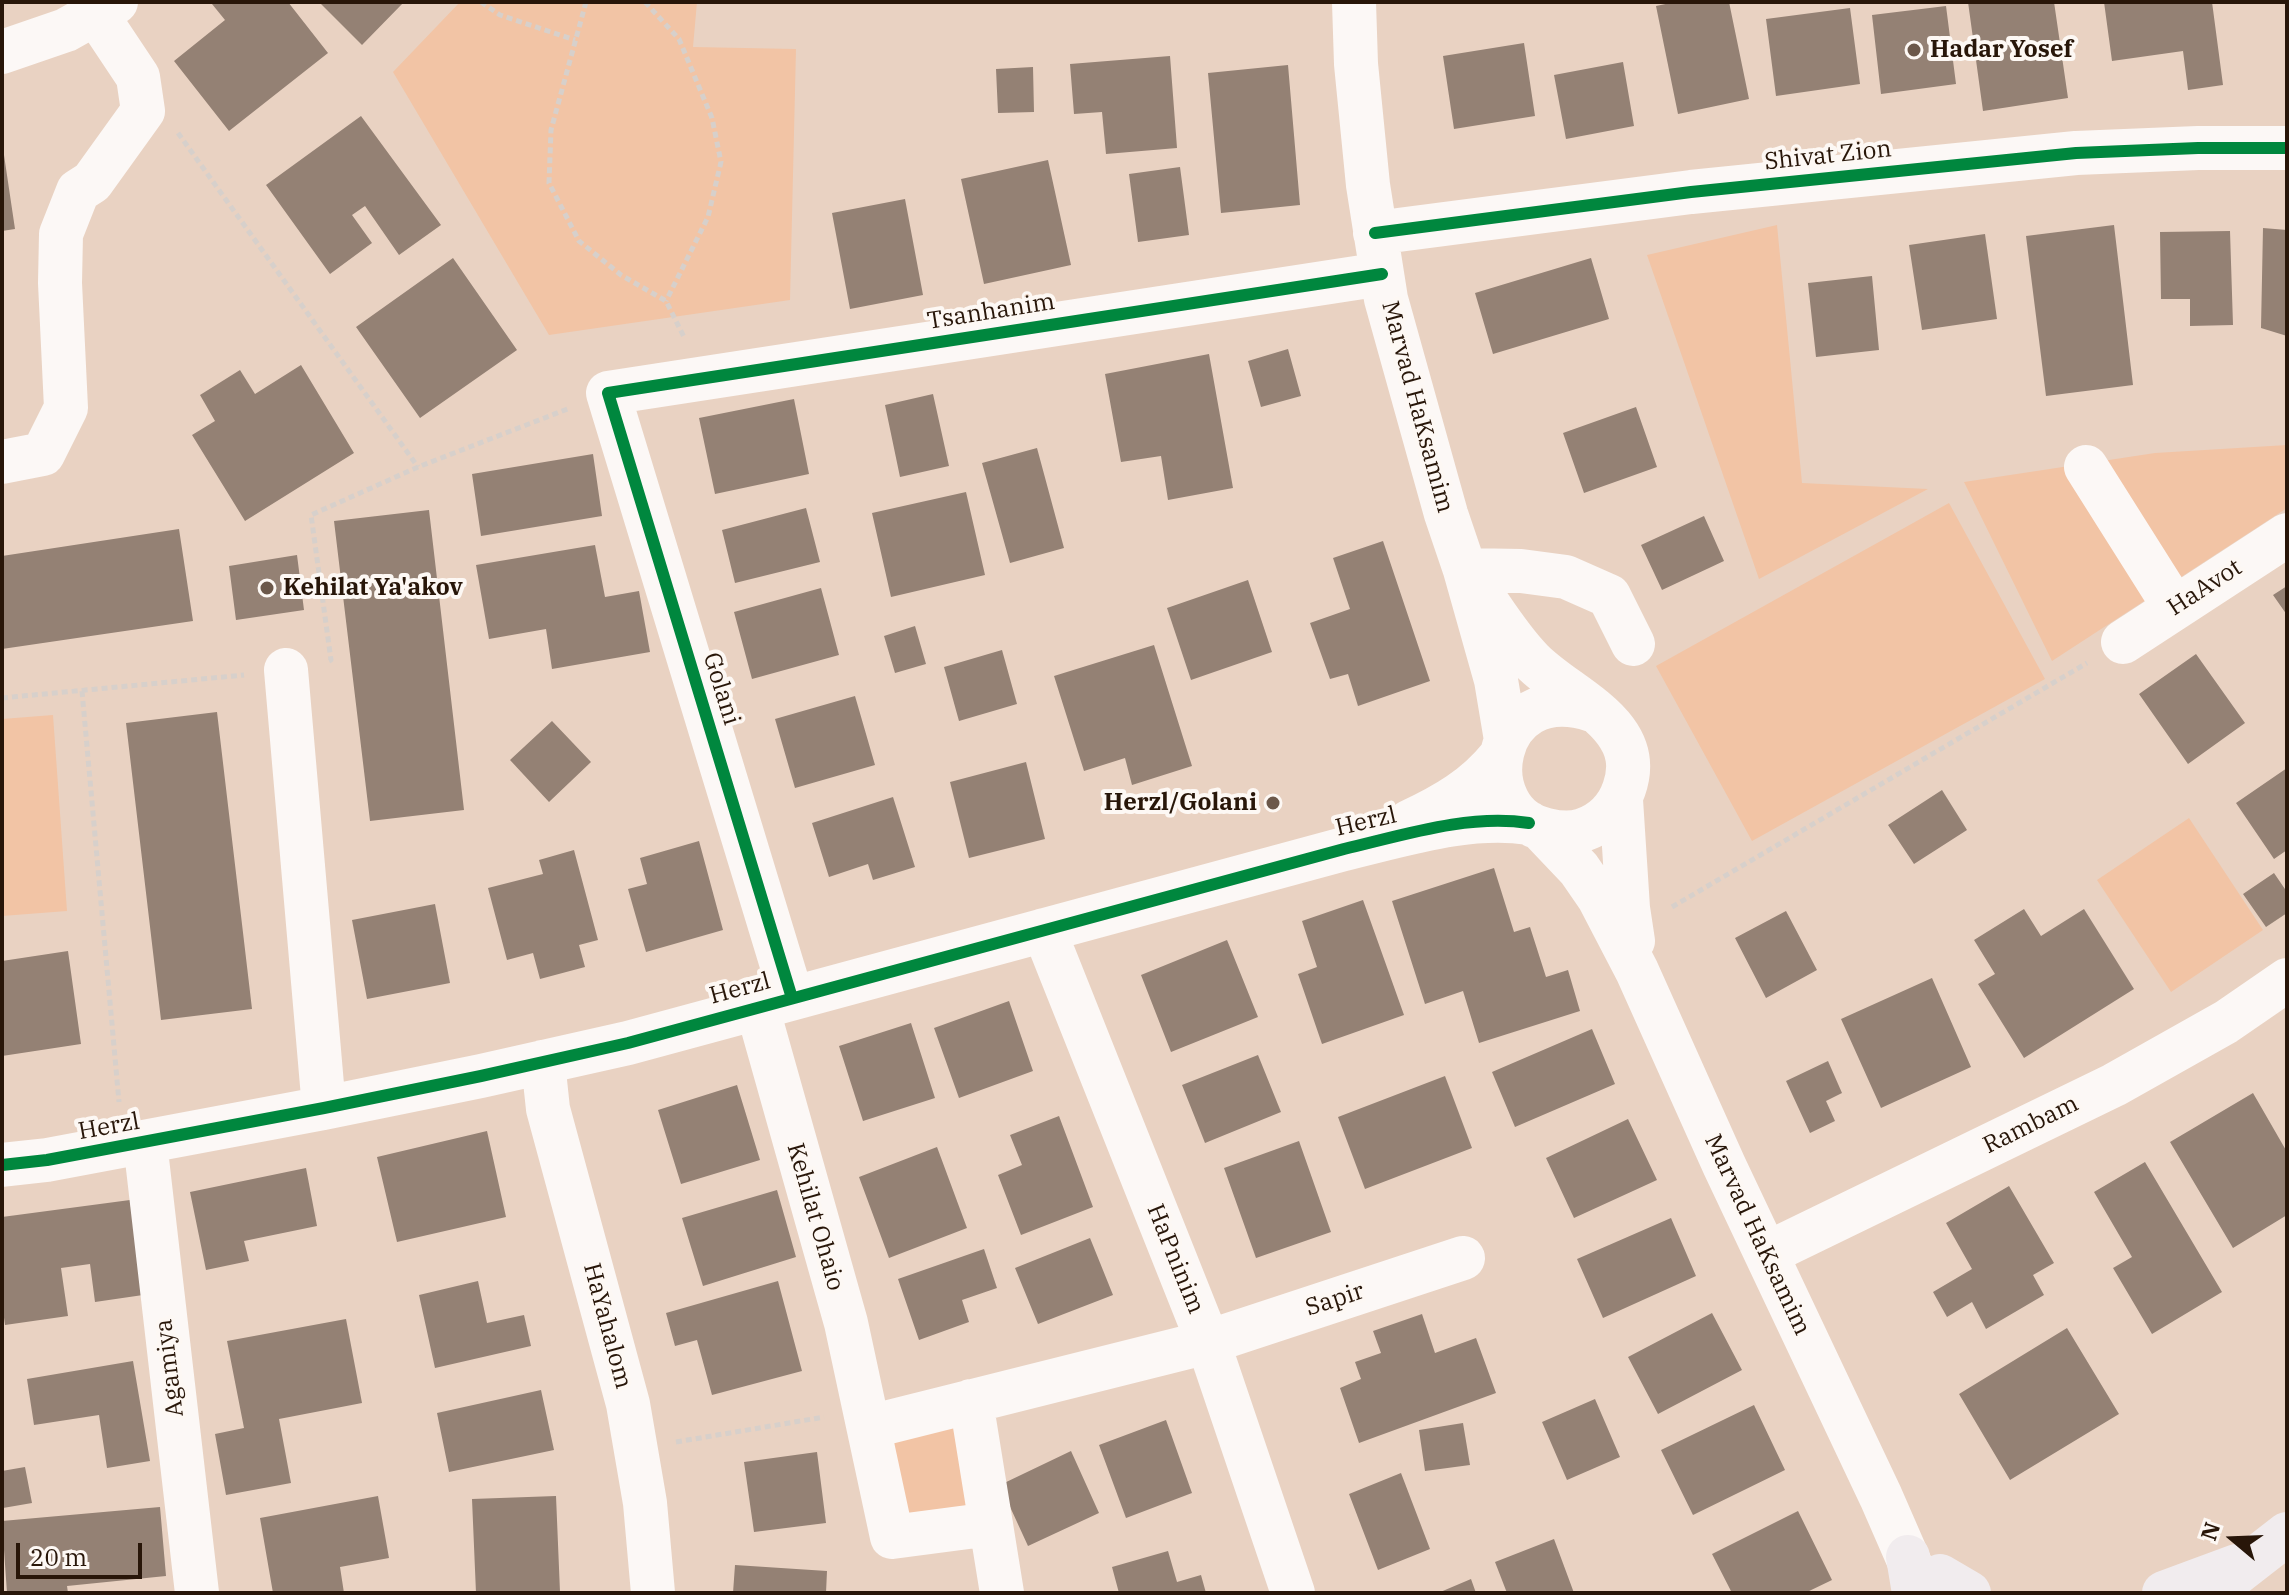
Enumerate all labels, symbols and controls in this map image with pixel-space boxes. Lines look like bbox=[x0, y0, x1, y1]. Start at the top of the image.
place label: Hadar Yosef bbox=[1930, 36, 2073, 64]
marker: Hadar Yosef bbox=[1905, 41, 1923, 59]
street label: Shivat Zion bbox=[1763, 135, 1893, 177]
street label: Tsanhanim bbox=[925, 288, 1057, 336]
street label: Marvad HaKsamim bbox=[1375, 298, 1459, 516]
street label: HaAvot bbox=[2163, 553, 2247, 623]
place label: Kehilat Ya'akov bbox=[283, 574, 463, 602]
marker: Kehilat Ya'akov bbox=[258, 579, 276, 597]
street label: Golani bbox=[696, 649, 746, 729]
place label: Herzl/Golani bbox=[1104, 789, 1257, 817]
marker: Herzl/Golani bbox=[1264, 794, 1282, 812]
street label: Herzl bbox=[1333, 801, 1399, 843]
street label: Herzl bbox=[706, 967, 774, 1011]
street label: Rambam bbox=[1979, 1090, 2083, 1160]
street label: Herzl bbox=[76, 1107, 142, 1147]
street label: Marvad HaKsamim bbox=[1698, 1130, 1816, 1340]
street label: Kehilat Ohaio bbox=[780, 1140, 850, 1294]
street label: HaPninim bbox=[1140, 1200, 1210, 1318]
street label: HaYahalom bbox=[576, 1260, 638, 1392]
street label: Sapir bbox=[1302, 1277, 1368, 1323]
street label: Agamiya bbox=[150, 1317, 190, 1419]
north arrow bbox=[2193, 1499, 2273, 1579]
text: N bbox=[2193, 1518, 2226, 1544]
scale bar bbox=[20, 1527, 146, 1577]
text: 20 m bbox=[30, 1541, 87, 1573]

